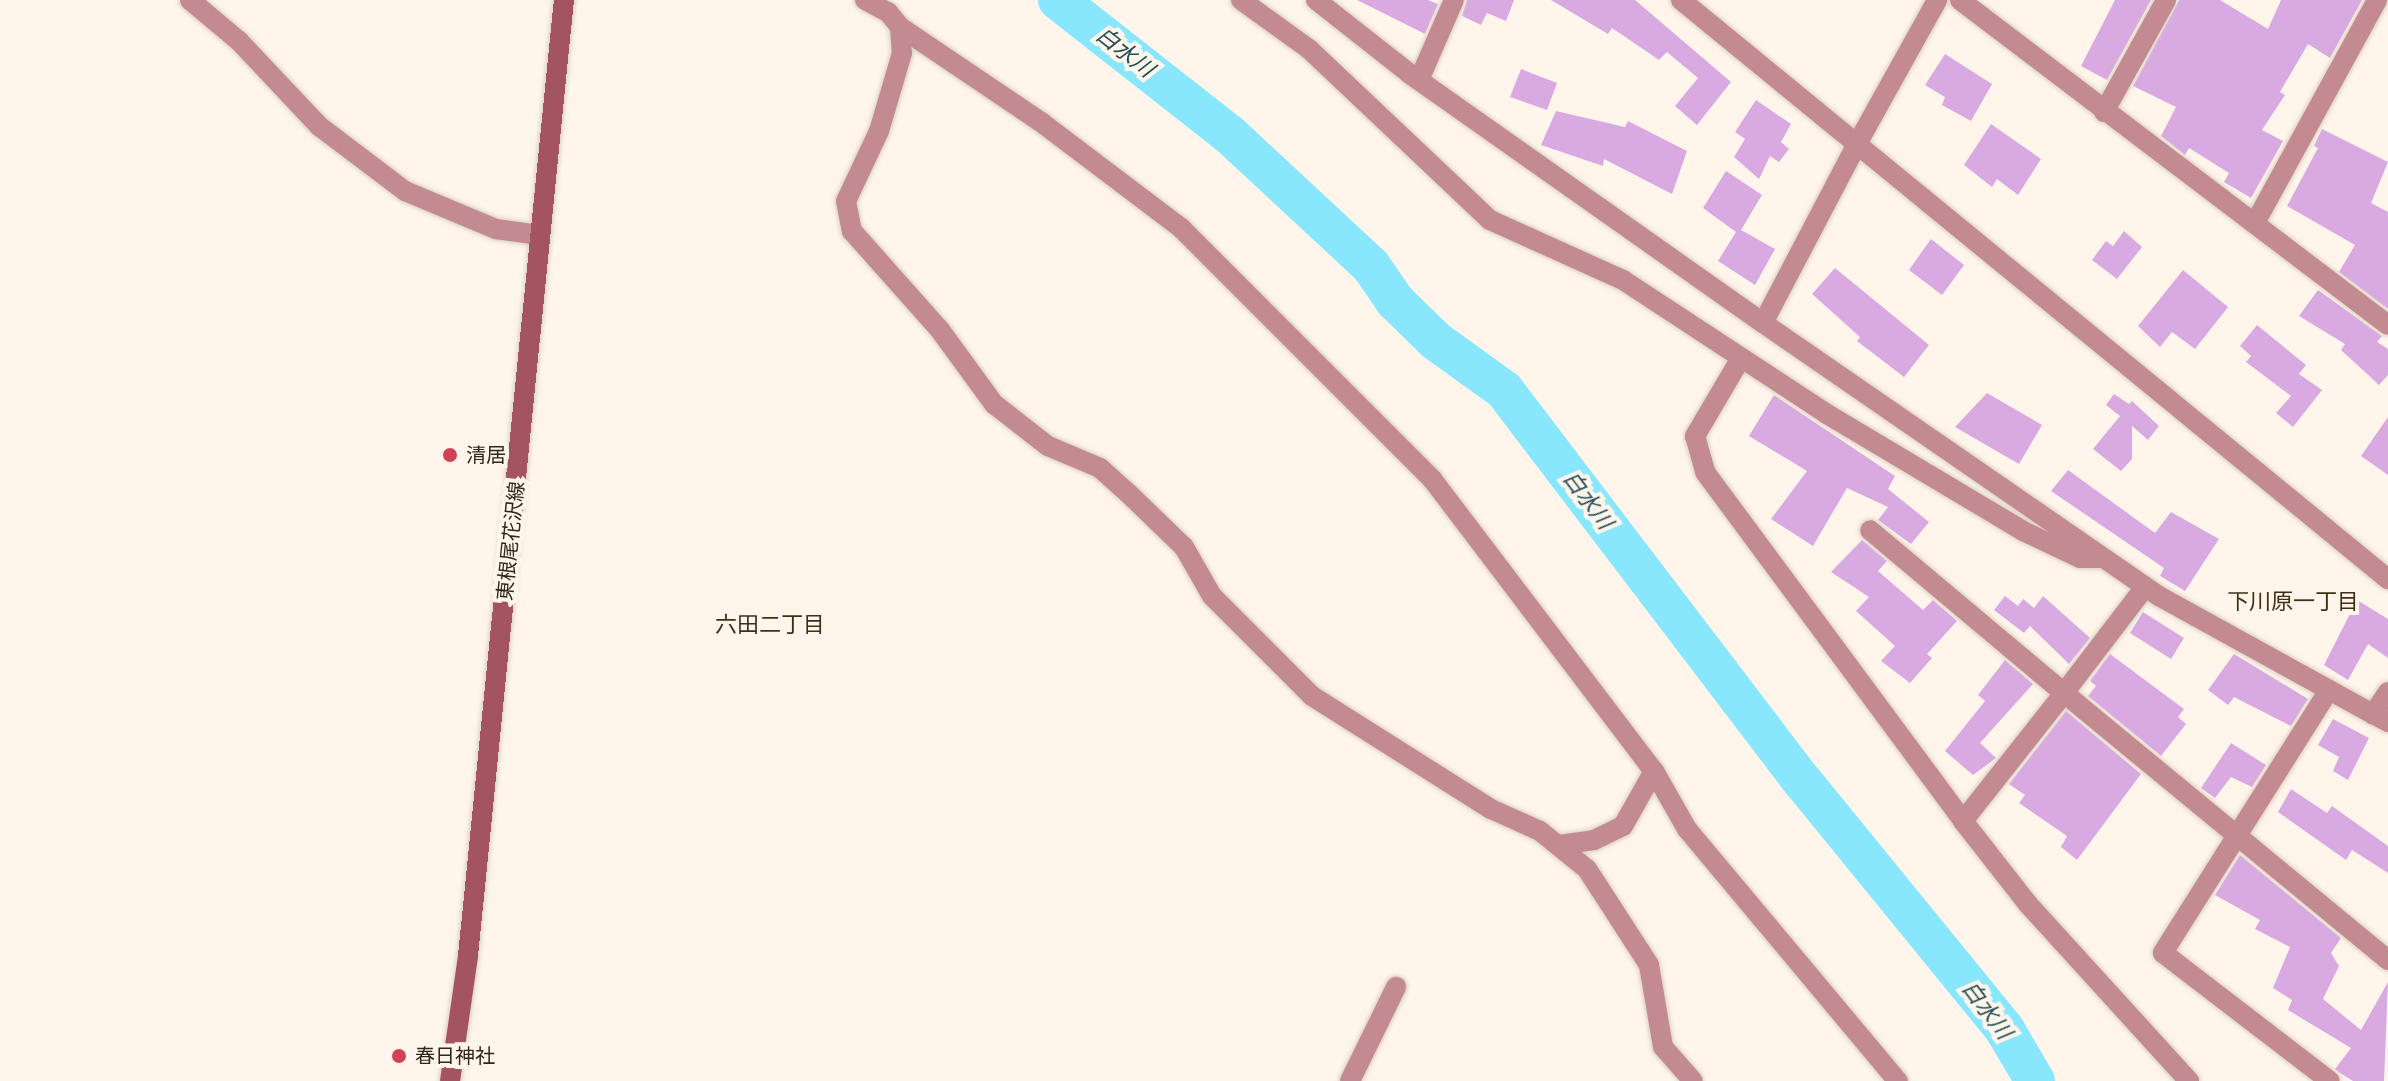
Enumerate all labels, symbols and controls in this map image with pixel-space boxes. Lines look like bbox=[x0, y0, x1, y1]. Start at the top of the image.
water label: 白水川 bbox=[1091, 21, 1159, 83]
place label: 清居 bbox=[466, 443, 506, 467]
marker: 清居 bbox=[441, 446, 459, 464]
water label: 白水川 bbox=[1558, 466, 1618, 534]
street label: 東根尾花沢線 bbox=[493, 480, 529, 602]
district label: 下川原一丁目 bbox=[2227, 589, 2359, 615]
district label: 六田二丁目 bbox=[715, 612, 825, 638]
water label: 白水川 bbox=[1957, 976, 2017, 1044]
place label: 春日神社 bbox=[415, 1044, 495, 1068]
marker: 春日神社 bbox=[390, 1047, 408, 1065]

